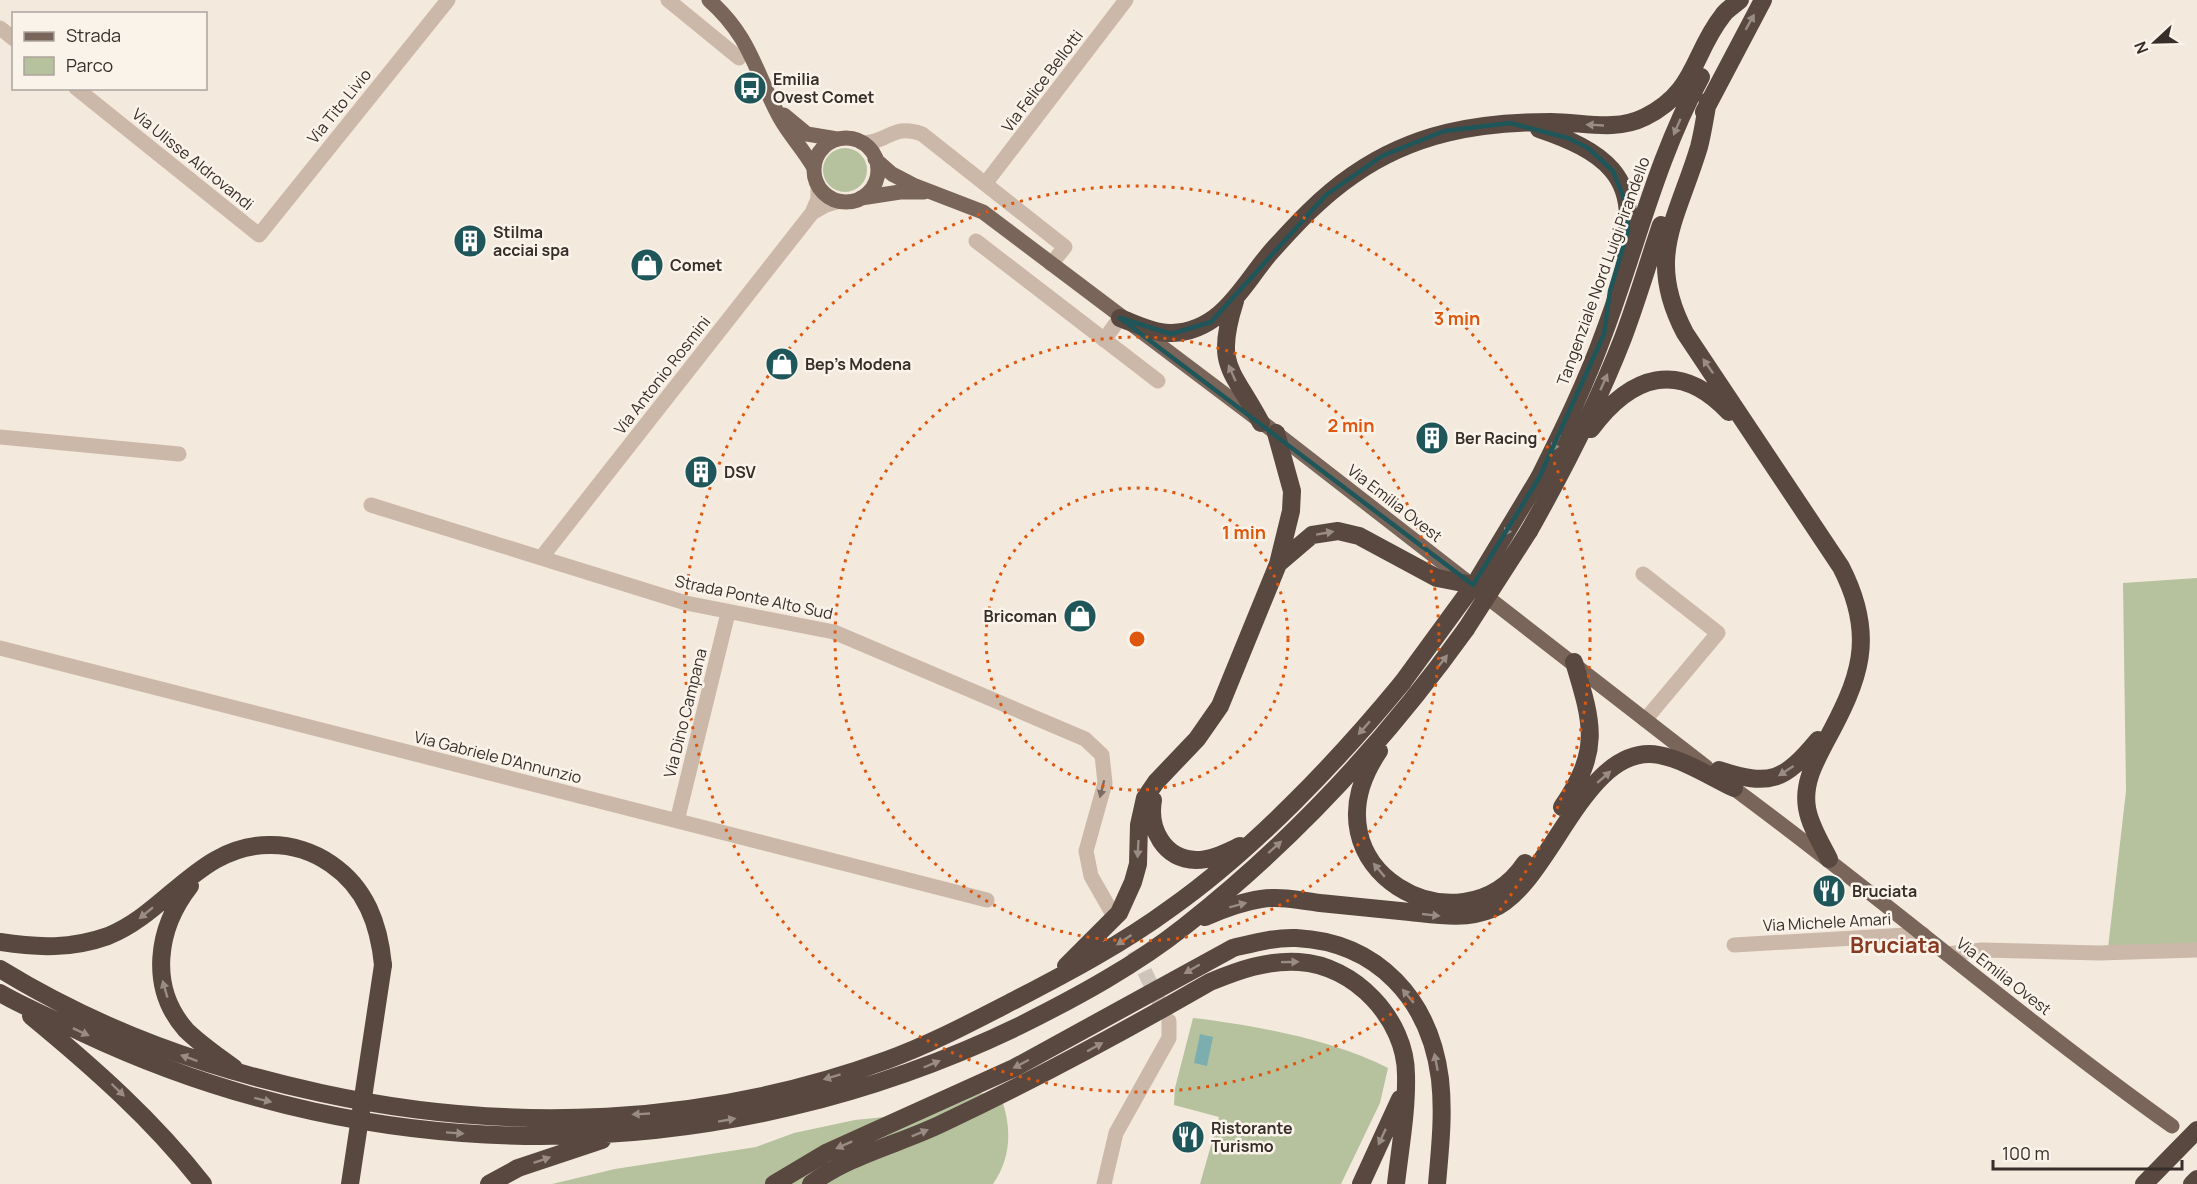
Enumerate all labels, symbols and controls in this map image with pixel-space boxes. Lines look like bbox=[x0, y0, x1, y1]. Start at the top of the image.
legend bbox=[12, 12, 207, 90]
north arrow bbox=[2125, 12, 2185, 72]
one-way arrow bbox=[1745, 13, 1755, 30]
text: Strada bbox=[66, 23, 121, 47]
street label: Via Felice Bellotti bbox=[996, 25, 1088, 137]
text: N bbox=[2129, 38, 2153, 57]
text: Parco bbox=[66, 53, 113, 77]
street label: Via Tito Livio bbox=[302, 64, 376, 148]
place label: Emilia Ovest Comet bbox=[773, 68, 875, 108]
bus stop icon: Emilia Ovest Comet bbox=[732, 70, 768, 106]
street label: Via Ulisse Aldrovandi bbox=[128, 103, 258, 215]
one-way arrow bbox=[1673, 118, 1682, 135]
one-way arrow bbox=[1586, 121, 1605, 130]
street label: Tangenziale Nord Luigi Pirandello bbox=[1551, 154, 1655, 388]
place label: Stilma acciai spa bbox=[493, 221, 569, 261]
building icon: Stilma acciai spa bbox=[452, 223, 488, 259]
shop icon: Comet bbox=[629, 247, 665, 283]
place label: Comet bbox=[670, 254, 723, 276]
text: 3 min bbox=[1434, 306, 1480, 330]
street label: Via Antonio Rosmini bbox=[609, 311, 715, 439]
shop icon: Bep's Modena bbox=[764, 346, 800, 382]
place label: Bep's Modena bbox=[805, 353, 911, 375]
one-way arrow bbox=[1702, 359, 1714, 375]
one-way arrow bbox=[1227, 364, 1236, 381]
one-way arrow bbox=[1600, 373, 1609, 390]
text: 2 min bbox=[1328, 413, 1374, 437]
building icon: Ber Racing bbox=[1414, 420, 1450, 456]
place label: Ber Racing bbox=[1455, 427, 1537, 449]
one-way arrow bbox=[1552, 435, 1561, 452]
building icon: DSV bbox=[683, 454, 719, 490]
street label: Via Emilia Ovest bbox=[1343, 459, 1447, 547]
place label: DSV bbox=[724, 461, 756, 483]
text: 1 min bbox=[1222, 520, 1266, 544]
one-way arrow bbox=[1503, 520, 1514, 536]
one-way arrow bbox=[1316, 528, 1335, 537]
street label: Strada Ponte Alto Sud bbox=[673, 570, 835, 624]
shop icon: Bricoman bbox=[1062, 598, 1098, 634]
place label: Bricoman bbox=[984, 605, 1057, 627]
centre of rings bbox=[1127, 629, 1147, 649]
street label: Via Dino Campana bbox=[658, 646, 712, 780]
one-way arrow bbox=[1435, 654, 1448, 670]
one-way arrow bbox=[1358, 720, 1371, 735]
street label: Via Gabriele D'Annunzio bbox=[412, 726, 584, 788]
one-way arrow bbox=[1778, 766, 1795, 777]
one-way arrow bbox=[1596, 770, 1611, 783]
one-way arrow bbox=[1097, 780, 1107, 798]
one-way arrow bbox=[1134, 840, 1143, 859]
one-way arrow bbox=[1267, 841, 1282, 854]
one-way arrow bbox=[1373, 863, 1386, 878]
restaurant icon: Bruciata bbox=[1811, 873, 1847, 909]
place label: Bruciata bbox=[1852, 880, 1917, 902]
one-way arrow bbox=[1229, 899, 1247, 909]
one-way arrow bbox=[138, 906, 154, 919]
street label: Via Michele Amari bbox=[1762, 908, 1892, 936]
one-way arrow bbox=[1422, 910, 1441, 920]
district label: Bruciata bbox=[1850, 930, 1940, 960]
street label: Via Emilia Ovest bbox=[1952, 932, 2056, 1020]
one-way arrow bbox=[1117, 934, 1133, 946]
one-way arrow bbox=[1280, 958, 1299, 967]
one-way arrow bbox=[1184, 964, 1200, 975]
one-way arrow bbox=[160, 980, 169, 998]
one-way arrow bbox=[1402, 989, 1415, 1004]
one-way arrow bbox=[73, 1028, 90, 1037]
one-way arrow bbox=[1087, 1042, 1104, 1052]
one-way arrow bbox=[180, 1053, 198, 1063]
one-way arrow bbox=[1431, 1053, 1441, 1071]
one-way arrow bbox=[924, 1059, 942, 1069]
one-way arrow bbox=[1013, 1059, 1030, 1069]
one-way arrow bbox=[823, 1073, 841, 1082]
one-way arrow bbox=[111, 1083, 126, 1097]
one-way arrow bbox=[254, 1096, 273, 1106]
one-way arrow bbox=[632, 1110, 651, 1119]
one-way arrow bbox=[717, 1115, 736, 1124]
place label: Ristorante Turismo bbox=[1211, 1117, 1293, 1157]
restaurant icon: Ristorante Turismo bbox=[1170, 1119, 1206, 1155]
one-way arrow bbox=[446, 1128, 465, 1138]
one-way arrow bbox=[912, 1128, 930, 1138]
one-way arrow bbox=[1378, 1128, 1387, 1145]
scale bar bbox=[1993, 1133, 2182, 1171]
one-way arrow bbox=[835, 1141, 853, 1150]
text: 100 m bbox=[2002, 1141, 2050, 1165]
one-way arrow bbox=[534, 1155, 552, 1164]

